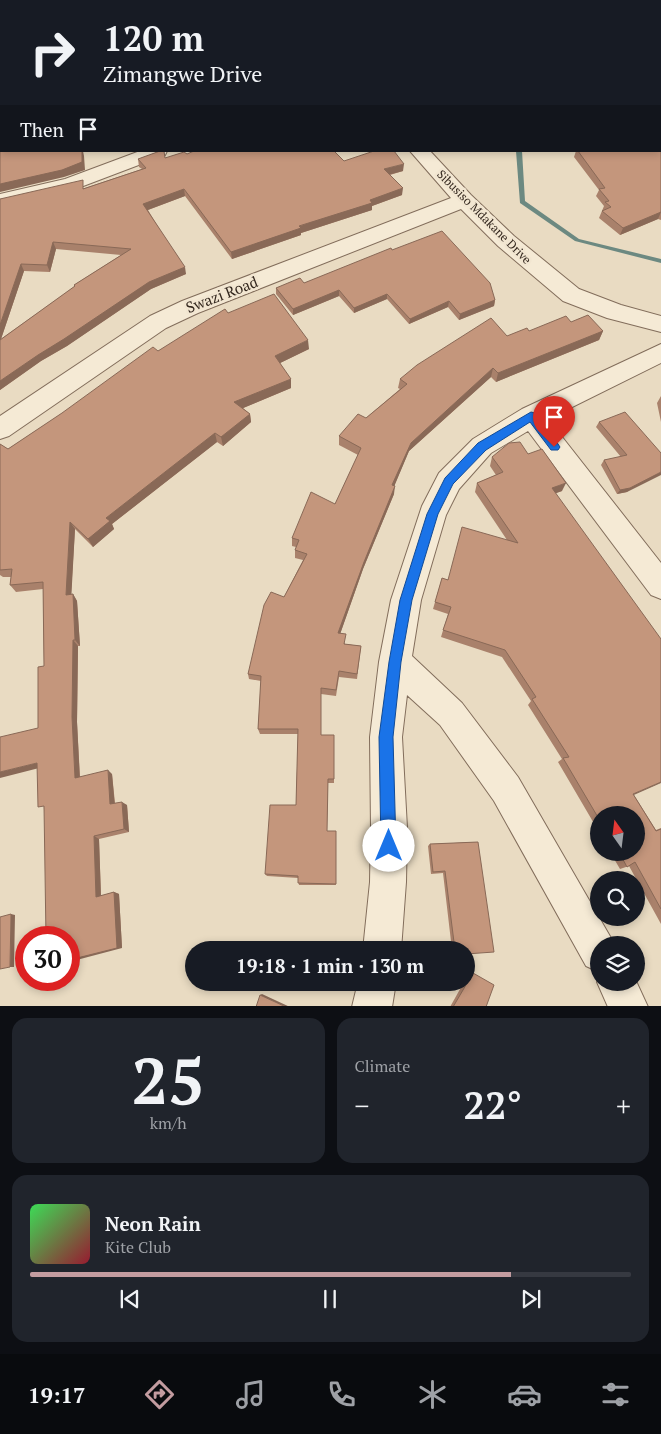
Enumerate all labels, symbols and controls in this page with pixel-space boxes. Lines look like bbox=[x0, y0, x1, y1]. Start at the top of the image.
text: 120 m bbox=[103, 15, 204, 61]
icon: right bbox=[20, 20, 85, 85]
text: Zimangwe Drive bbox=[103, 59, 262, 88]
icon: arrive bbox=[74, 115, 102, 143]
text: Then bbox=[20, 117, 64, 142]
street label: Sibusiso Mdakane Drive bbox=[434, 166, 535, 267]
street label: Swazi Road bbox=[183, 271, 260, 317]
pin bbox=[533, 396, 575, 447]
icon: arrive bbox=[540, 403, 568, 431]
north arrow bbox=[590, 806, 645, 861]
map controls bbox=[590, 806, 645, 991]
position arrow bbox=[362, 819, 414, 871]
button: search bbox=[590, 871, 645, 926]
speed limit sign: 30 bbox=[15, 926, 80, 991]
button: layers bbox=[590, 936, 645, 991]
text: 19:18 · 1 min · 130 m bbox=[236, 953, 424, 978]
text: 25 bbox=[132, 1036, 205, 1123]
text: Climate bbox=[355, 1055, 410, 1077]
text: 22° bbox=[463, 1080, 522, 1130]
text: − bbox=[355, 1087, 369, 1124]
text: + bbox=[616, 1087, 631, 1124]
text: km/h bbox=[150, 1112, 187, 1134]
text: Neon Rain bbox=[105, 1211, 201, 1236]
text: Kite Club bbox=[105, 1236, 171, 1258]
icon: previous bbox=[116, 1285, 144, 1313]
icon: pause bbox=[316, 1285, 344, 1313]
icon: next bbox=[517, 1285, 545, 1313]
icon: directions bbox=[142, 1377, 177, 1412]
icon: music bbox=[233, 1377, 268, 1412]
icon: phone bbox=[324, 1377, 359, 1412]
icon: climate bbox=[415, 1377, 450, 1412]
icon: car bbox=[507, 1377, 542, 1412]
icon: filters bbox=[598, 1377, 633, 1412]
text: 19:17 bbox=[28, 1380, 85, 1409]

